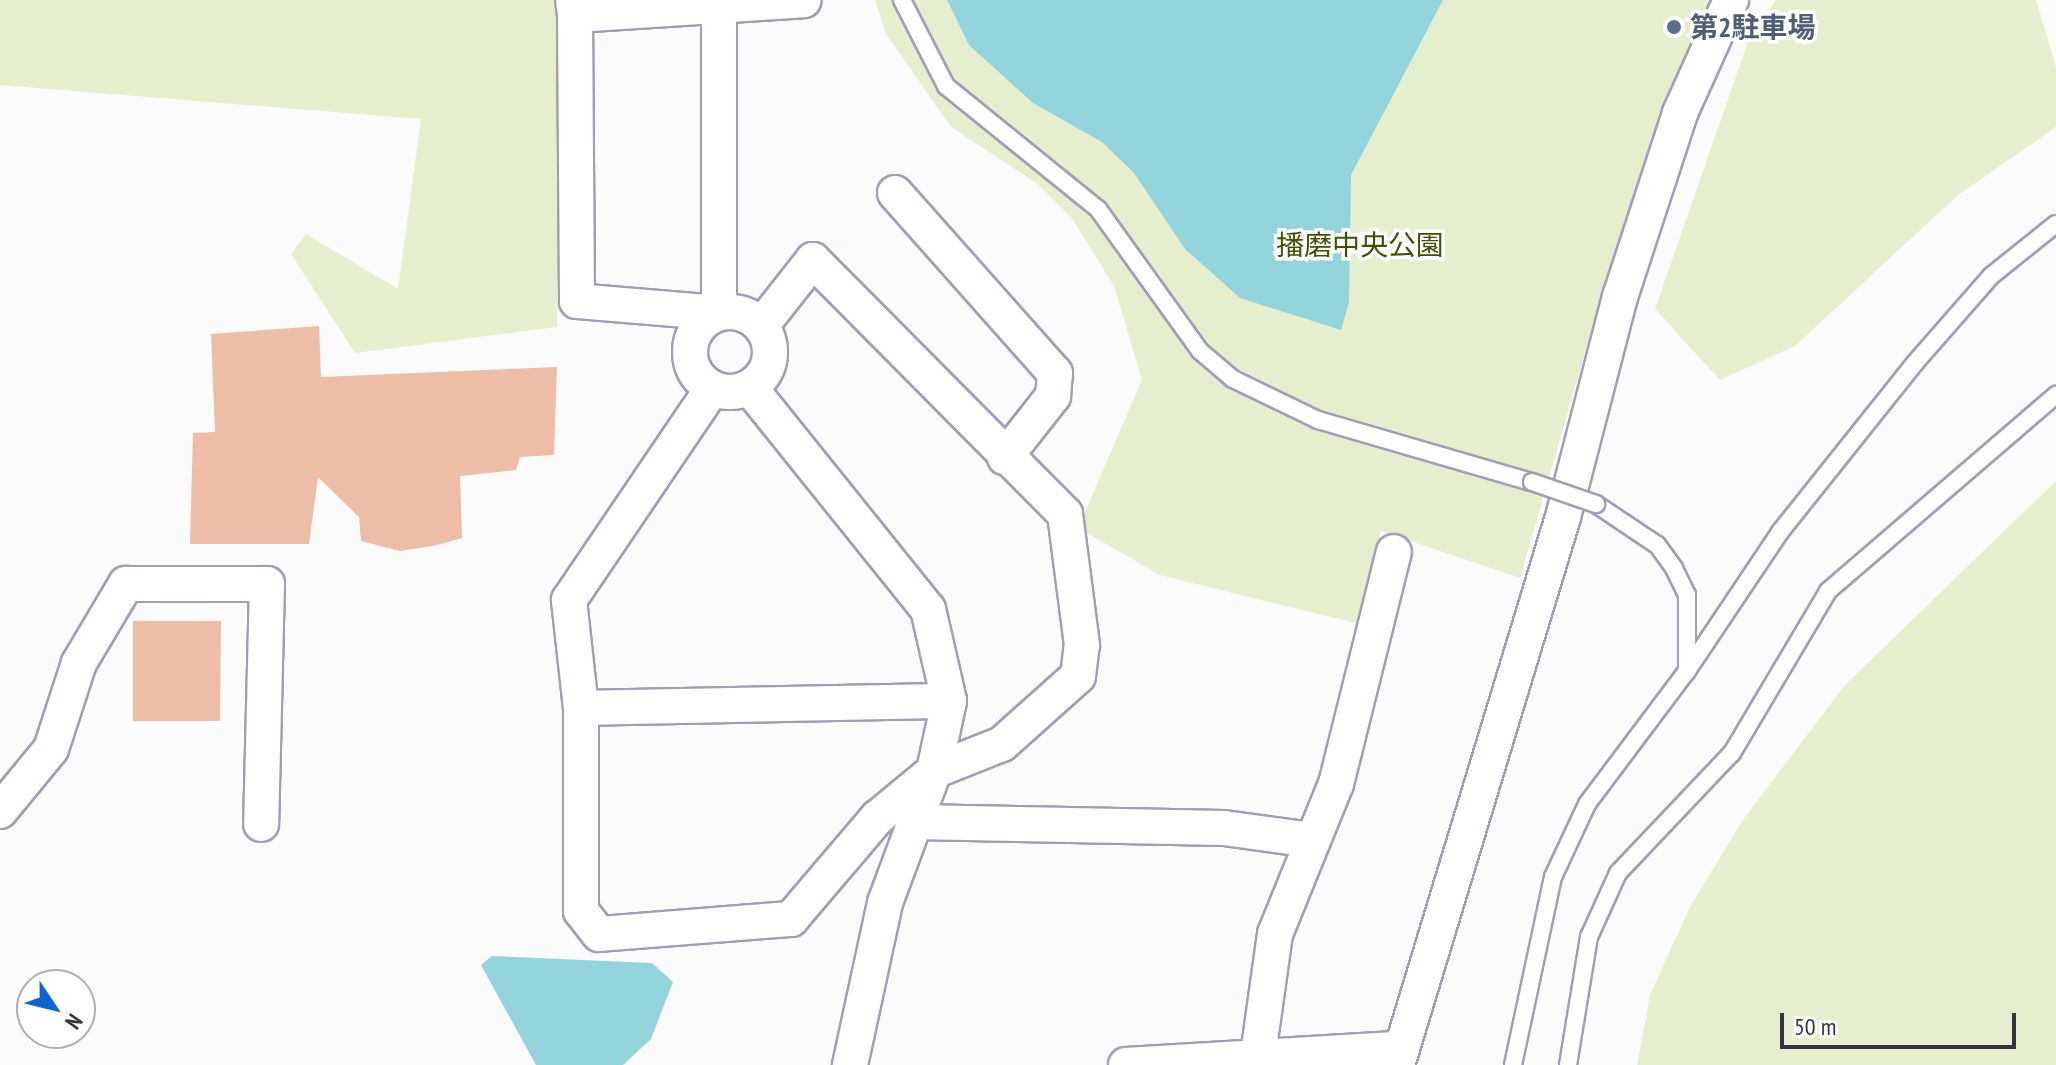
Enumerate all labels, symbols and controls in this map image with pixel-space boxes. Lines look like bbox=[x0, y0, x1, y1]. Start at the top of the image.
place label: 第2駐車場 bbox=[1690, 10, 1815, 44]
marker: 第2駐車場 bbox=[1665, 18, 1683, 36]
park label: 播磨中央公園 bbox=[1276, 228, 1444, 262]
north arrow bbox=[16, 969, 96, 1049]
scale bar bbox=[1784, 997, 2020, 1047]
text: N bbox=[59, 1009, 89, 1035]
text: 50 m bbox=[1794, 1011, 1836, 1042]

